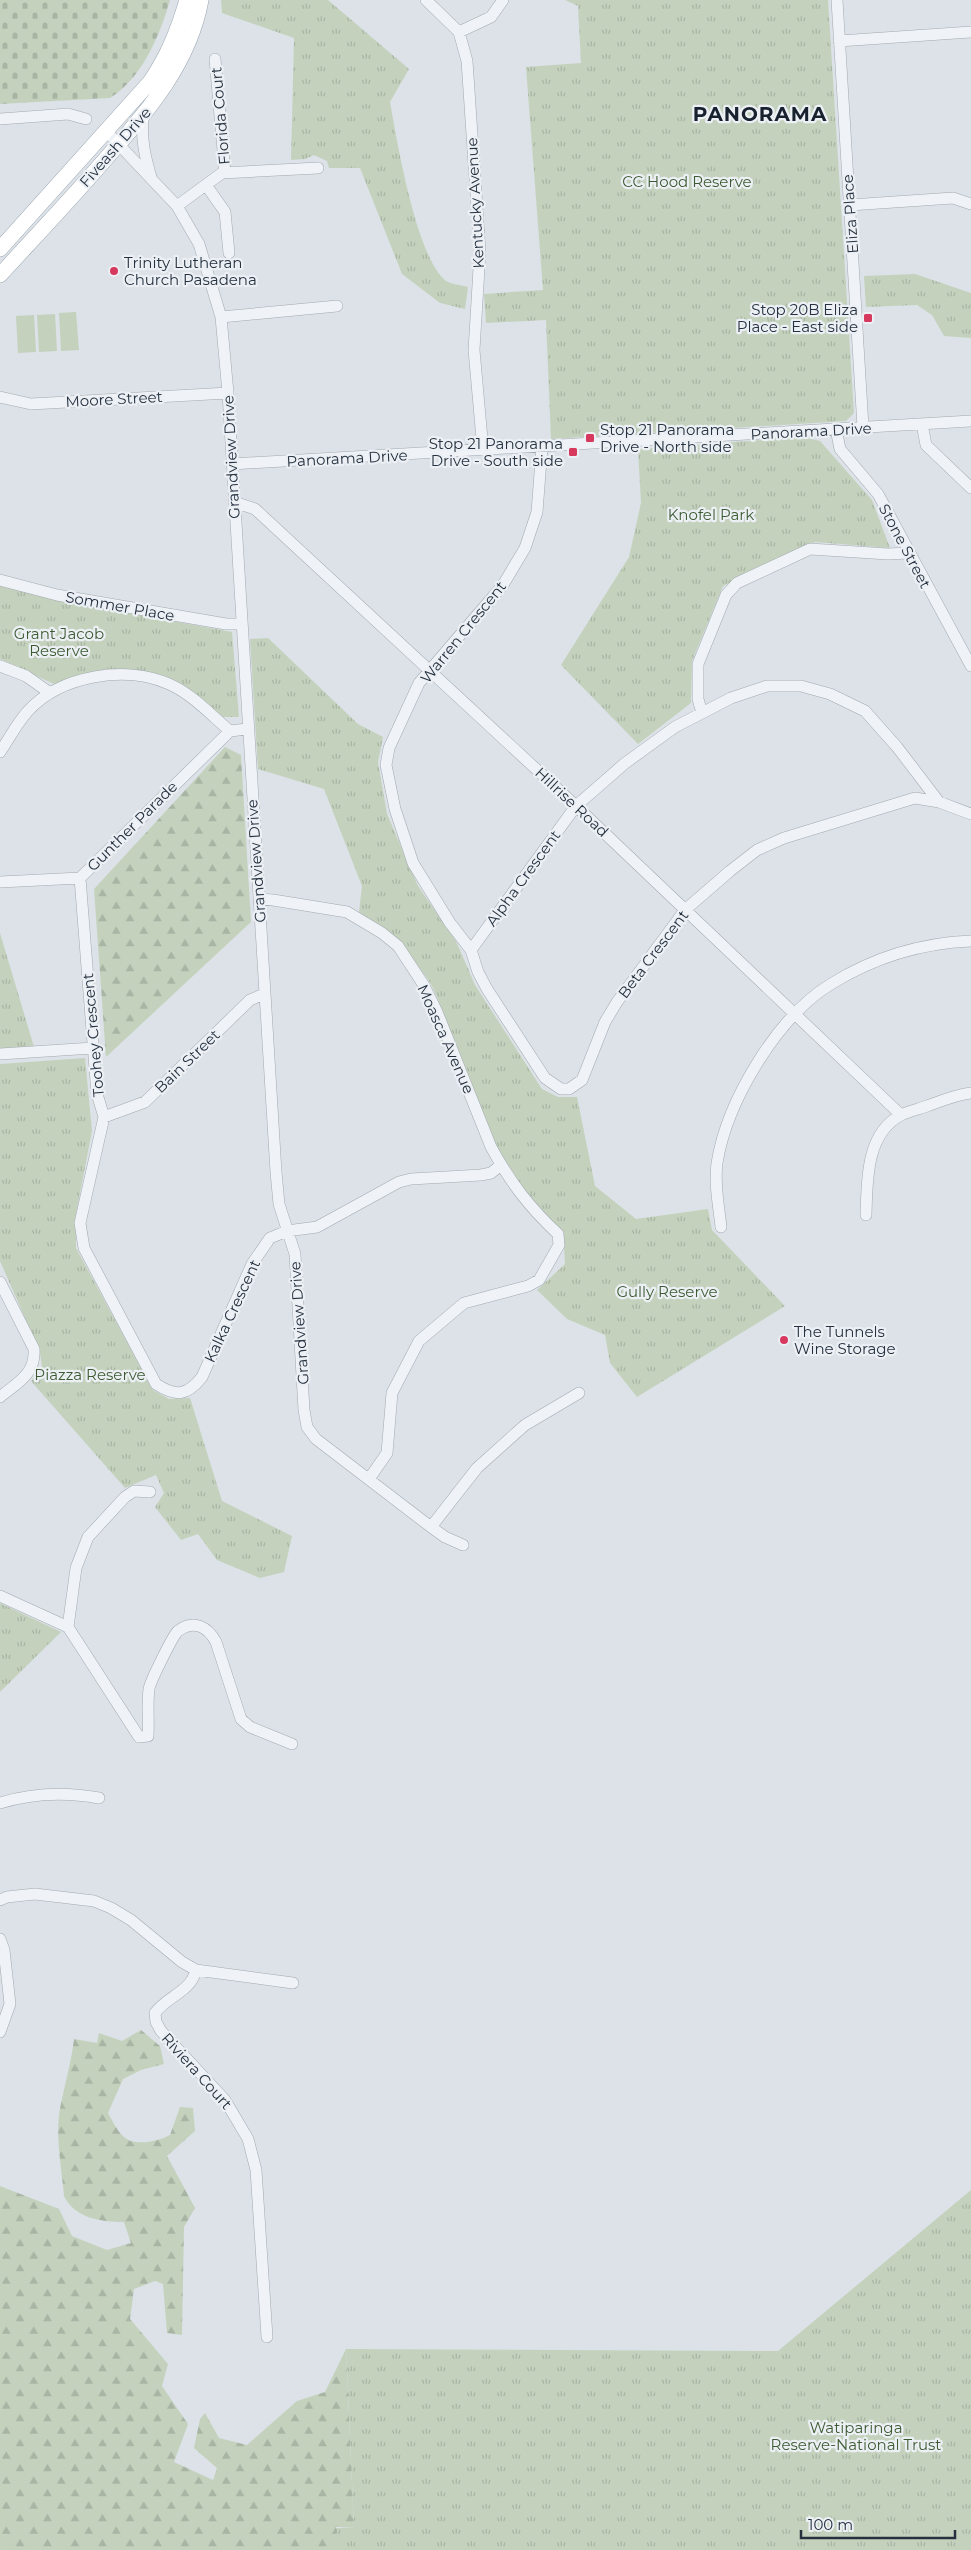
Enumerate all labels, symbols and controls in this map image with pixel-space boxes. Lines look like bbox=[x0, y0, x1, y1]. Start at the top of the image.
street label: Florida Court bbox=[206, 66, 234, 166]
district label: PANORAMA bbox=[693, 102, 827, 126]
street label: Fiveash Drive bbox=[75, 103, 155, 191]
street label: Kentucky Avenue bbox=[462, 137, 488, 269]
park label: CC Hood Reserve bbox=[622, 172, 752, 191]
street label: Eliza Place bbox=[838, 174, 862, 254]
place label: Trinity Lutheran Church Pasadena bbox=[124, 253, 257, 289]
marker: Trinity Lutheran Church Pasadena bbox=[108, 265, 120, 277]
place label: Stop 20B Eliza Place - East side bbox=[737, 300, 858, 336]
marker: Stop 20B Eliza Place - East side bbox=[862, 312, 874, 324]
street label: Moore Street bbox=[65, 387, 163, 411]
street label: Grandview Drive bbox=[218, 395, 244, 519]
street label: Panorama Drive bbox=[750, 418, 872, 444]
place label: Stop 21 Panorama Drive - North side bbox=[600, 420, 734, 456]
marker: Stop 21 Panorama Drive - North side bbox=[584, 432, 596, 444]
place label: Stop 21 Panorama Drive - South side bbox=[429, 434, 563, 470]
street label: Panorama Drive bbox=[286, 445, 408, 471]
marker: Stop 21 Panorama Drive - South side bbox=[567, 446, 579, 458]
street label: Stone Street bbox=[875, 501, 935, 591]
park label: Knofel Park bbox=[668, 505, 754, 524]
street label: Warren Crescent bbox=[416, 577, 510, 687]
street label: Sommer Place bbox=[64, 587, 176, 625]
park label: Grant Jacob Reserve bbox=[14, 624, 104, 660]
street label: Hillrise Road bbox=[531, 763, 613, 841]
street label: Gunther Parade bbox=[83, 777, 181, 875]
street label: Grandview Drive bbox=[242, 799, 270, 923]
street label: Alpha Crescent bbox=[482, 826, 564, 930]
street label: Beta Crescent bbox=[614, 906, 692, 1002]
street label: Toohey Crescent bbox=[78, 972, 108, 1098]
street label: Moasca Avenue bbox=[413, 981, 479, 1097]
street label: Bain Street bbox=[150, 1025, 224, 1097]
street label: Kalka Crescent bbox=[200, 1257, 264, 1365]
street label: Grandview Drive bbox=[285, 1261, 313, 1385]
park label: Gully Reserve bbox=[616, 1282, 718, 1301]
place label: The Tunnels Wine Storage bbox=[794, 1322, 896, 1358]
marker: The Tunnels Wine Storage bbox=[778, 1334, 790, 1346]
park label: Piazza Reserve bbox=[34, 1365, 146, 1384]
street label: Riviera Court bbox=[158, 2029, 236, 2113]
park label: Watiparinga Reserve-National Trust bbox=[771, 2418, 941, 2454]
scale bar bbox=[801, 2508, 955, 2540]
text: 100 m bbox=[808, 2515, 853, 2534]

